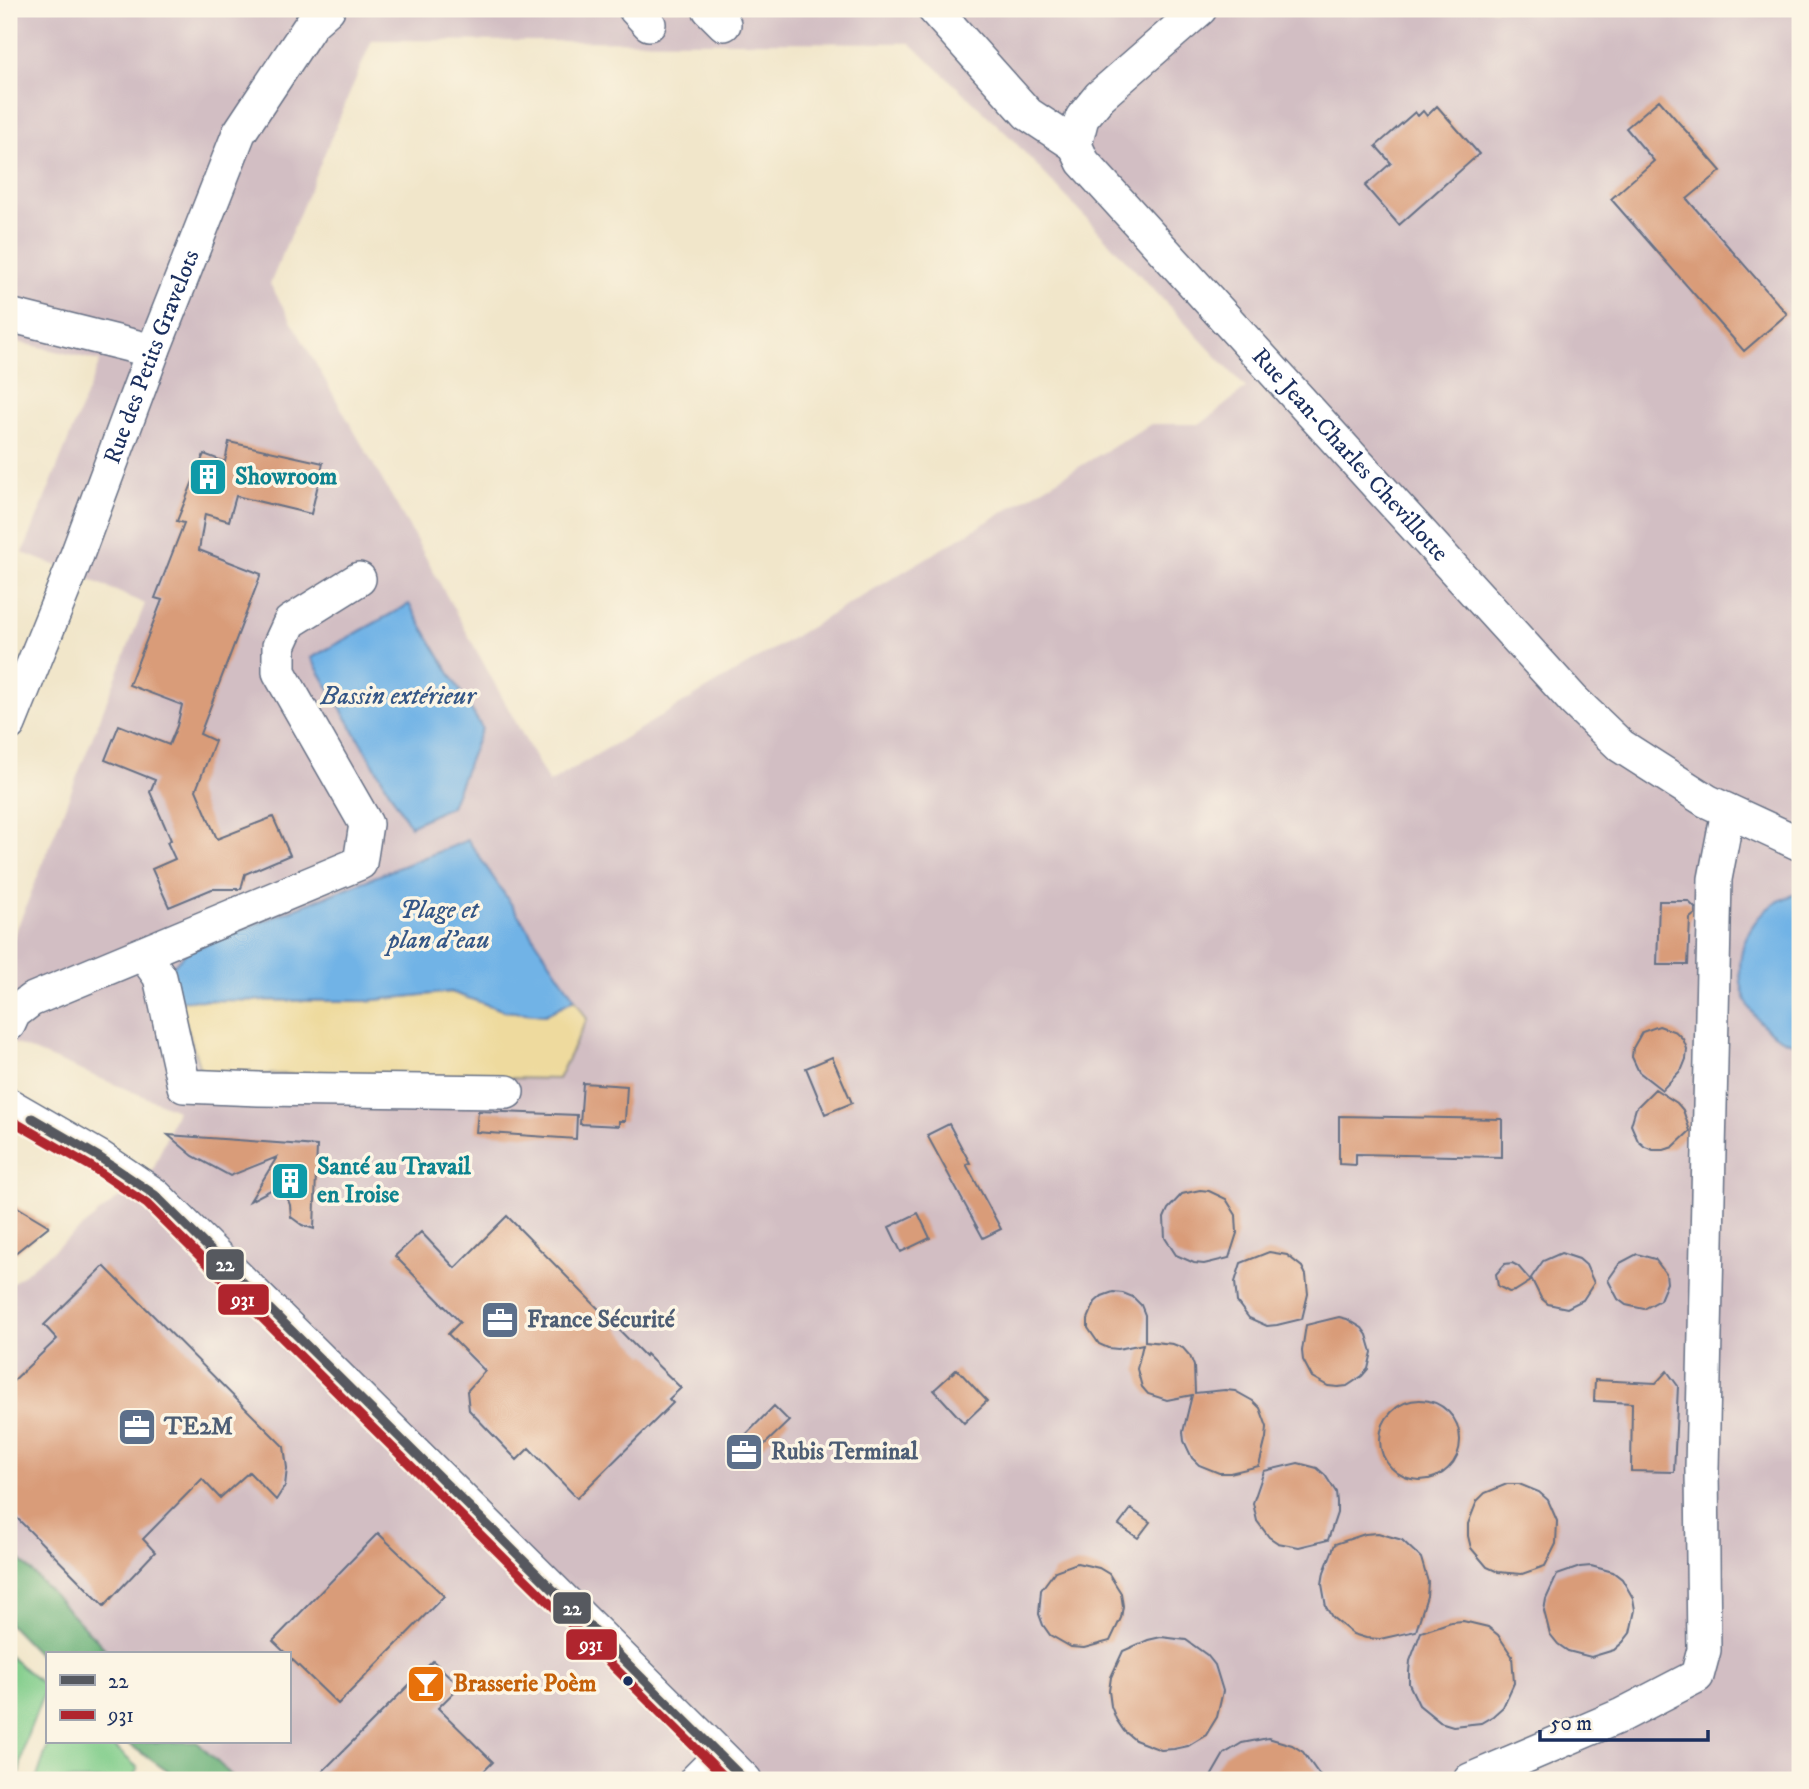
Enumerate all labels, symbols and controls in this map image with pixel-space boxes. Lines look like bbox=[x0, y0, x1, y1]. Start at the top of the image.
street label: Rue des Petits Gravelots bbox=[97, 245, 206, 468]
street label: Rue Jean-Charles Chevillotte bbox=[1245, 342, 1455, 568]
building icon: Showroom bbox=[187, 456, 229, 498]
place label: Showroom bbox=[235, 462, 337, 492]
water label: Bassin extérieur bbox=[320, 680, 477, 713]
water label: Plage et plan d'eau bbox=[383, 894, 490, 957]
place label: Santé au Travail en Iroise bbox=[317, 1152, 472, 1210]
building icon: Santé au Travail en Iroise bbox=[269, 1160, 311, 1202]
line badge: 22 bbox=[205, 1248, 245, 1281]
text: 22 bbox=[216, 1254, 235, 1277]
line badge: 931 bbox=[217, 1283, 270, 1316]
text: 931 bbox=[229, 1289, 255, 1312]
office icon: France Sécurité bbox=[479, 1299, 521, 1341]
place label: France Sécurité bbox=[527, 1305, 676, 1335]
office icon: TE2M bbox=[116, 1406, 158, 1448]
place label: TE2M bbox=[163, 1412, 233, 1442]
office icon: Rubis Terminal bbox=[723, 1431, 765, 1473]
place label: Rubis Terminal bbox=[771, 1437, 919, 1467]
line badge: 22 bbox=[552, 1591, 592, 1625]
text: 22 bbox=[563, 1598, 582, 1621]
line badge: 931 bbox=[565, 1628, 618, 1661]
text: 931 bbox=[577, 1634, 603, 1657]
legend bbox=[46, 1652, 290, 1744]
bar icon: Brasserie Poèm bbox=[405, 1663, 447, 1705]
text: 22 bbox=[108, 1669, 129, 1695]
place label: Brasserie Poèm bbox=[453, 1669, 596, 1699]
unlabelled marker bbox=[621, 1674, 635, 1688]
scale bar bbox=[1540, 1698, 1708, 1742]
text: 931 bbox=[107, 1703, 134, 1729]
text: 50 m bbox=[1550, 1711, 1592, 1737]

